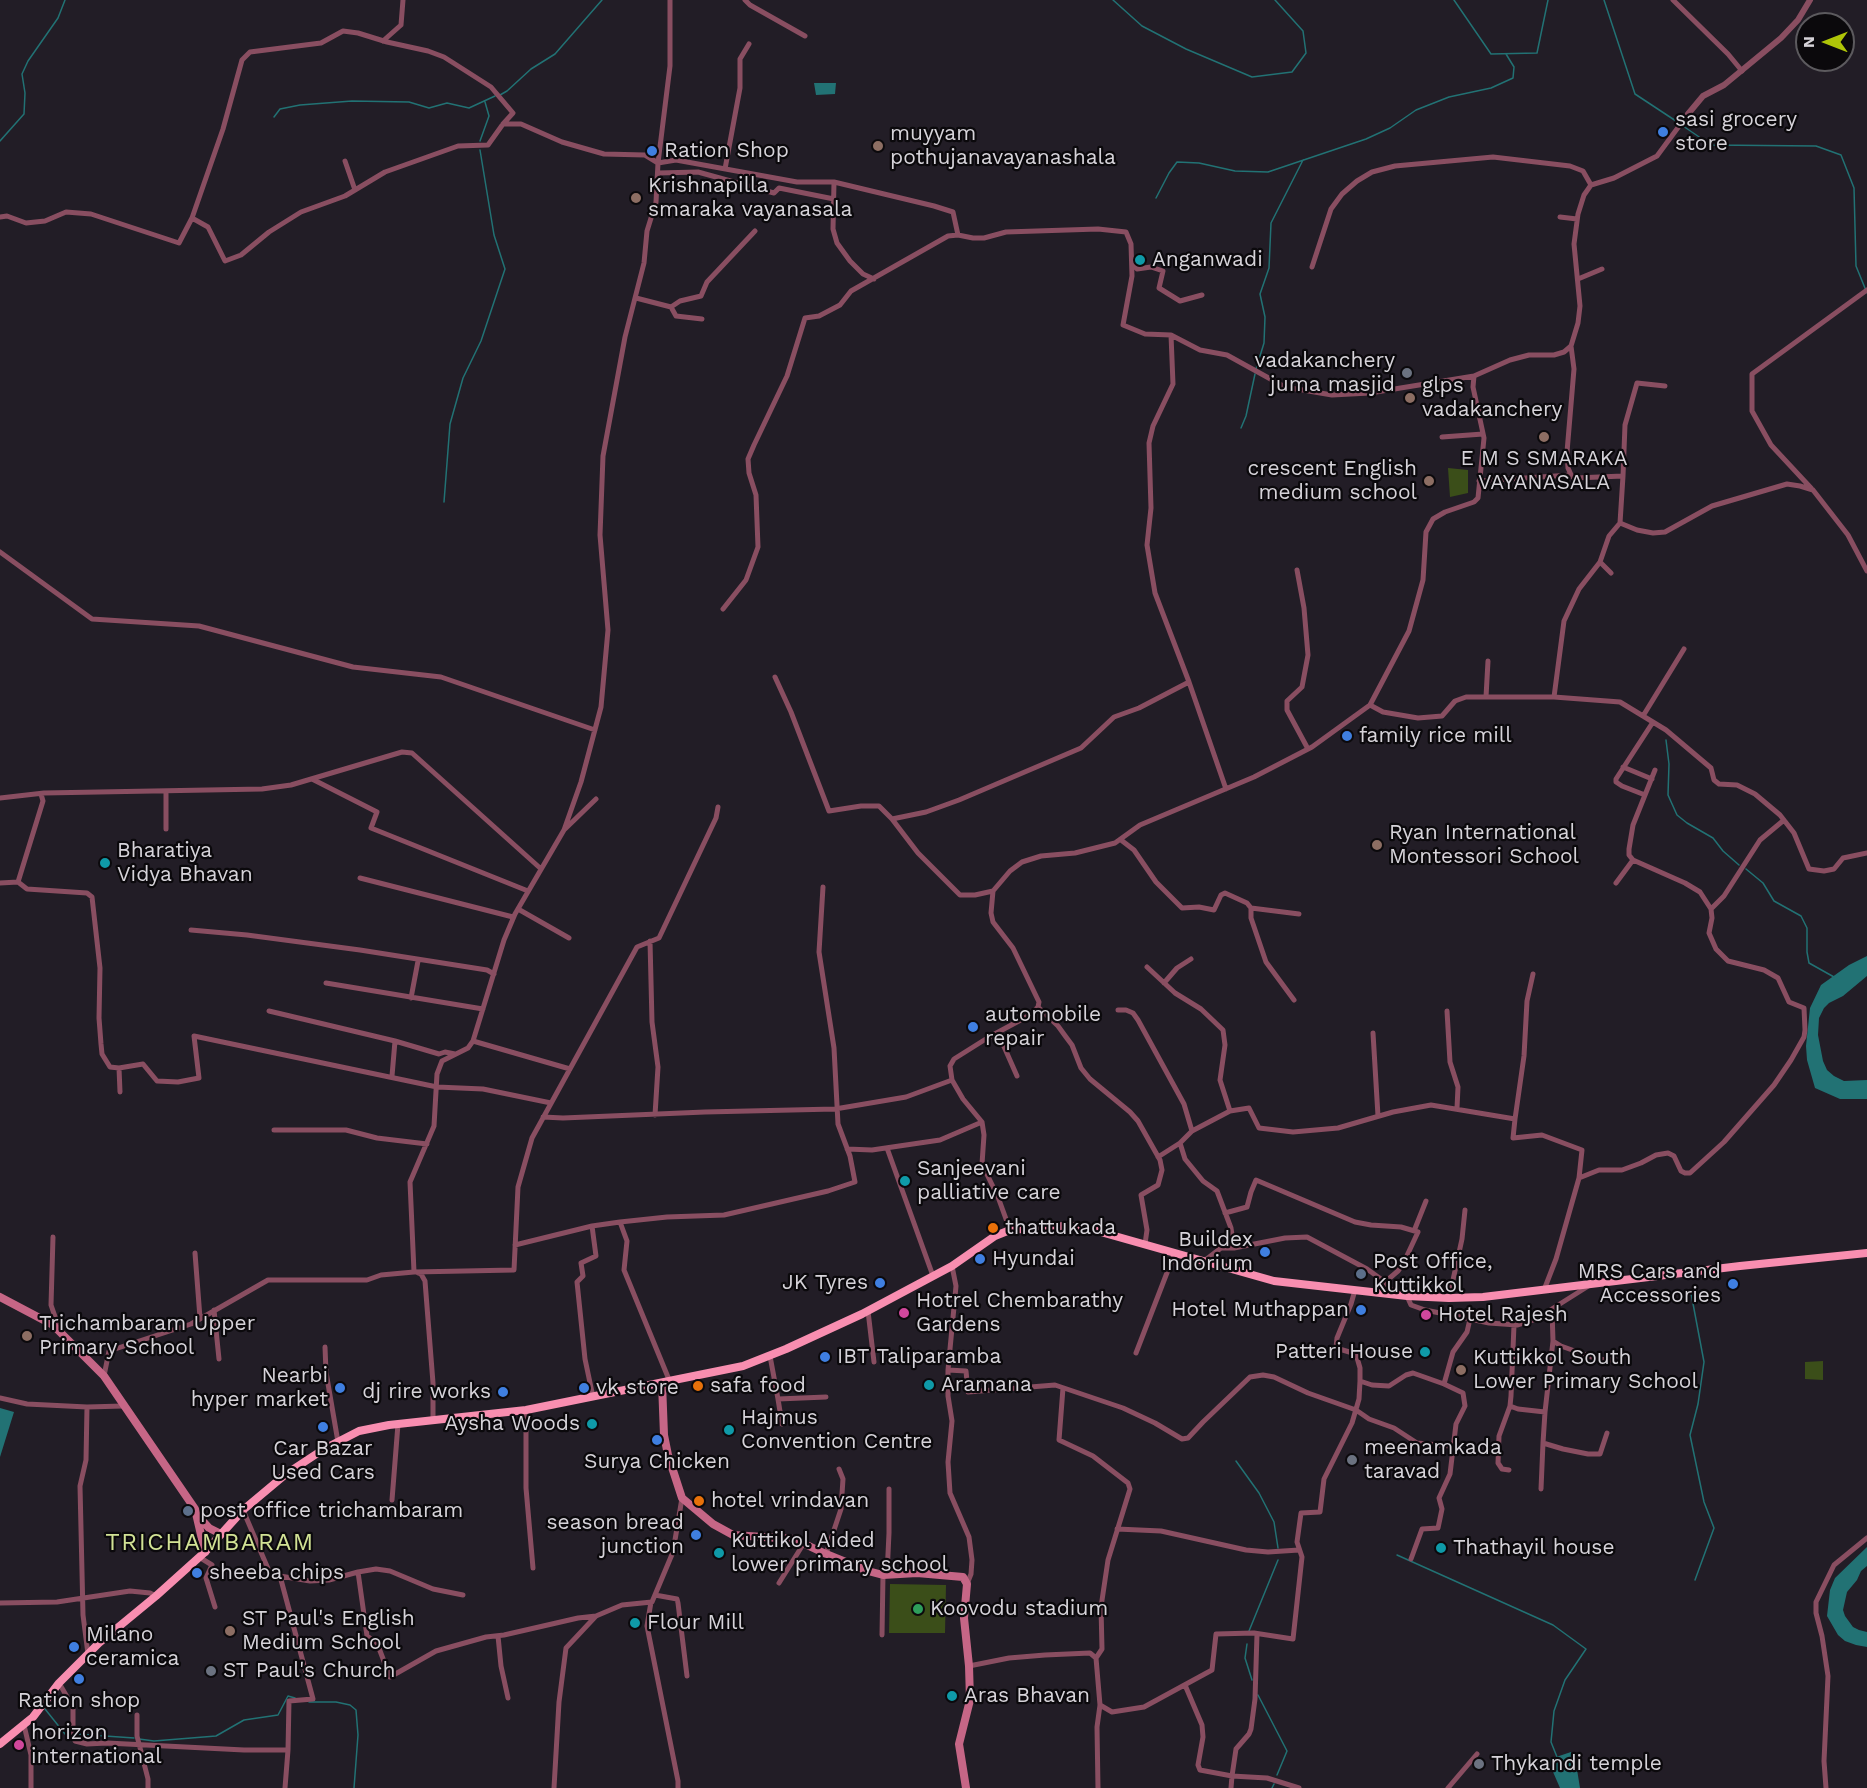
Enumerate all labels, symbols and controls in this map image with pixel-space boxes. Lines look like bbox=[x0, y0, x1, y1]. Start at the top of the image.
north arrow bbox=[1795, 12, 1855, 72]
text: N bbox=[1799, 36, 1818, 48]
place label: sasi grocery store bbox=[1675, 107, 1797, 157]
place label: muyyam pothujanavayanashala bbox=[890, 121, 1116, 171]
marker: sasi grocery store bbox=[1656, 125, 1670, 139]
place label: Ration Shop bbox=[664, 138, 789, 164]
marker: muyyam pothujanavayanashala bbox=[871, 139, 885, 153]
marker: Ration Shop bbox=[645, 144, 659, 158]
place label: Krishnapilla smaraka vayanasala bbox=[648, 173, 852, 223]
marker: Krishnapilla smaraka vayanasala bbox=[629, 191, 643, 205]
place label: Anganwadi bbox=[1152, 247, 1263, 273]
marker: Anganwadi bbox=[1133, 253, 1147, 267]
place label: vadakanchery juma masjid bbox=[1255, 348, 1395, 398]
marker: vadakanchery juma masjid bbox=[1400, 366, 1414, 380]
place label: glps vadakanchery bbox=[1422, 373, 1562, 423]
marker: glps vadakanchery bbox=[1403, 391, 1417, 405]
marker: E M S SMARAKA VAYANASALA bbox=[1537, 430, 1551, 444]
place label: E M S SMARAKA VAYANASALA bbox=[1461, 446, 1627, 496]
place label: crescent English medium school bbox=[1247, 456, 1417, 506]
marker: crescent English medium school bbox=[1422, 474, 1436, 488]
place label: family rice mill bbox=[1359, 723, 1512, 749]
marker: family rice mill bbox=[1340, 729, 1354, 743]
place label: Ryan International Montessori School bbox=[1389, 820, 1579, 870]
place label: Bharatiya Vidya Bhavan bbox=[117, 838, 253, 888]
marker: Ryan International Montessori School bbox=[1370, 838, 1384, 852]
marker: Bharatiya Vidya Bhavan bbox=[98, 856, 112, 870]
place label: automobile repair bbox=[985, 1002, 1101, 1052]
marker: automobile repair bbox=[966, 1020, 980, 1034]
place label: Sanjeevani palliative care bbox=[917, 1156, 1061, 1206]
marker: Sanjeevani palliative care bbox=[898, 1174, 912, 1188]
place label: thattukada bbox=[1005, 1215, 1116, 1241]
marker: thattukada bbox=[986, 1221, 1000, 1235]
place label: Buildex Indorium bbox=[1161, 1227, 1253, 1277]
marker: Buildex Indorium bbox=[1258, 1245, 1272, 1259]
place label: Hyundai bbox=[992, 1246, 1075, 1272]
place label: Post Office, Kuttikkol bbox=[1373, 1249, 1493, 1299]
marker: Hyundai bbox=[973, 1252, 987, 1266]
place label: MRS Cars and Accessories bbox=[1578, 1259, 1721, 1309]
marker: Post Office, Kuttikkol bbox=[1354, 1267, 1368, 1281]
place label: JK Tyres bbox=[782, 1270, 868, 1296]
marker: JK Tyres bbox=[873, 1276, 887, 1290]
marker: MRS Cars and Accessories bbox=[1726, 1277, 1740, 1291]
place label: Hotrel Chembarathy Gardens bbox=[916, 1288, 1123, 1338]
place label: Hotel Muthappan bbox=[1171, 1297, 1349, 1323]
place label: Hotel Rajesh bbox=[1438, 1302, 1568, 1328]
marker: Hotel Muthappan bbox=[1354, 1303, 1368, 1317]
marker: Hotrel Chembarathy Gardens bbox=[897, 1306, 911, 1320]
marker: Hotel Rajesh bbox=[1419, 1308, 1433, 1322]
place label: Trichambaram Upper Primary School bbox=[39, 1311, 255, 1361]
marker: Trichambaram Upper Primary School bbox=[20, 1329, 34, 1343]
place label: Patteri House bbox=[1275, 1339, 1413, 1365]
place label: IBT Taliparamba bbox=[837, 1344, 1001, 1370]
marker: Patteri House bbox=[1418, 1345, 1432, 1359]
place label: Kuttikkol South Lower Primary School bbox=[1473, 1345, 1698, 1395]
marker: IBT Taliparamba bbox=[818, 1350, 832, 1364]
place label: Nearbi hyper market bbox=[191, 1363, 328, 1413]
marker: Kuttikkol South Lower Primary School bbox=[1454, 1363, 1468, 1377]
place label: Aramana bbox=[941, 1372, 1032, 1398]
place label: safa food bbox=[710, 1373, 806, 1399]
place label: vk store bbox=[596, 1375, 679, 1401]
marker: Aramana bbox=[922, 1378, 936, 1392]
place label: dj rire works bbox=[362, 1379, 491, 1405]
marker: safa food bbox=[691, 1379, 705, 1393]
marker: Nearbi hyper market bbox=[333, 1381, 347, 1395]
marker: vk store bbox=[577, 1381, 591, 1395]
marker: dj rire works bbox=[496, 1385, 510, 1399]
place label: Hajmus Convention Centre bbox=[741, 1405, 932, 1455]
place label: Aysha Woods bbox=[445, 1411, 580, 1437]
marker: Aysha Woods bbox=[585, 1417, 599, 1431]
marker: Car Bazar Used Cars bbox=[316, 1420, 330, 1434]
marker: Hajmus Convention Centre bbox=[722, 1423, 736, 1437]
marker: Surya Chicken bbox=[650, 1433, 664, 1447]
place label: meenamkada taravad bbox=[1364, 1435, 1502, 1485]
place label: Car Bazar Used Cars bbox=[271, 1436, 375, 1486]
place label: Surya Chicken bbox=[584, 1449, 730, 1475]
marker: meenamkada taravad bbox=[1345, 1453, 1359, 1467]
place label: hotel vrindavan bbox=[711, 1488, 869, 1514]
marker: hotel vrindavan bbox=[692, 1494, 706, 1508]
place label: post office trichambaram bbox=[200, 1498, 463, 1524]
marker: post office trichambaram bbox=[181, 1504, 195, 1518]
place label: season bread junction bbox=[547, 1510, 684, 1560]
marker: season bread junction bbox=[689, 1528, 703, 1542]
place label: Kuttikol Aided lower primary school bbox=[731, 1528, 948, 1578]
district label: TRICHAMBARAM bbox=[105, 1529, 315, 1557]
place label: Thathayil house bbox=[1453, 1535, 1615, 1561]
marker: Thathayil house bbox=[1434, 1541, 1448, 1555]
marker: Kuttikol Aided lower primary school bbox=[712, 1546, 726, 1560]
place label: sheeba chips bbox=[209, 1560, 344, 1586]
marker: sheeba chips bbox=[190, 1566, 204, 1580]
place label: Koovodu stadium bbox=[930, 1596, 1108, 1622]
marker: Koovodu stadium bbox=[911, 1602, 925, 1616]
place label: ST Paul's English Medium School bbox=[242, 1606, 415, 1656]
place label: Flour Mill bbox=[647, 1610, 744, 1636]
marker: Flour Mill bbox=[628, 1616, 642, 1630]
place label: Milano ceramica bbox=[86, 1622, 179, 1672]
marker: ST Paul's English Medium School bbox=[223, 1624, 237, 1638]
marker: Milano ceramica bbox=[67, 1640, 81, 1654]
place label: ST Paul's Church bbox=[223, 1658, 395, 1684]
marker: ST Paul's Church bbox=[204, 1664, 218, 1678]
marker: Ration shop bbox=[72, 1672, 86, 1686]
place label: Aras Bhavan bbox=[964, 1683, 1090, 1709]
place label: Ration shop bbox=[18, 1688, 140, 1714]
marker: Aras Bhavan bbox=[945, 1689, 959, 1703]
place label: horizon international bbox=[31, 1720, 162, 1770]
marker: horizon international bbox=[12, 1738, 26, 1752]
place label: Thykandi temple bbox=[1491, 1751, 1662, 1777]
marker: Thykandi temple bbox=[1472, 1757, 1486, 1771]

